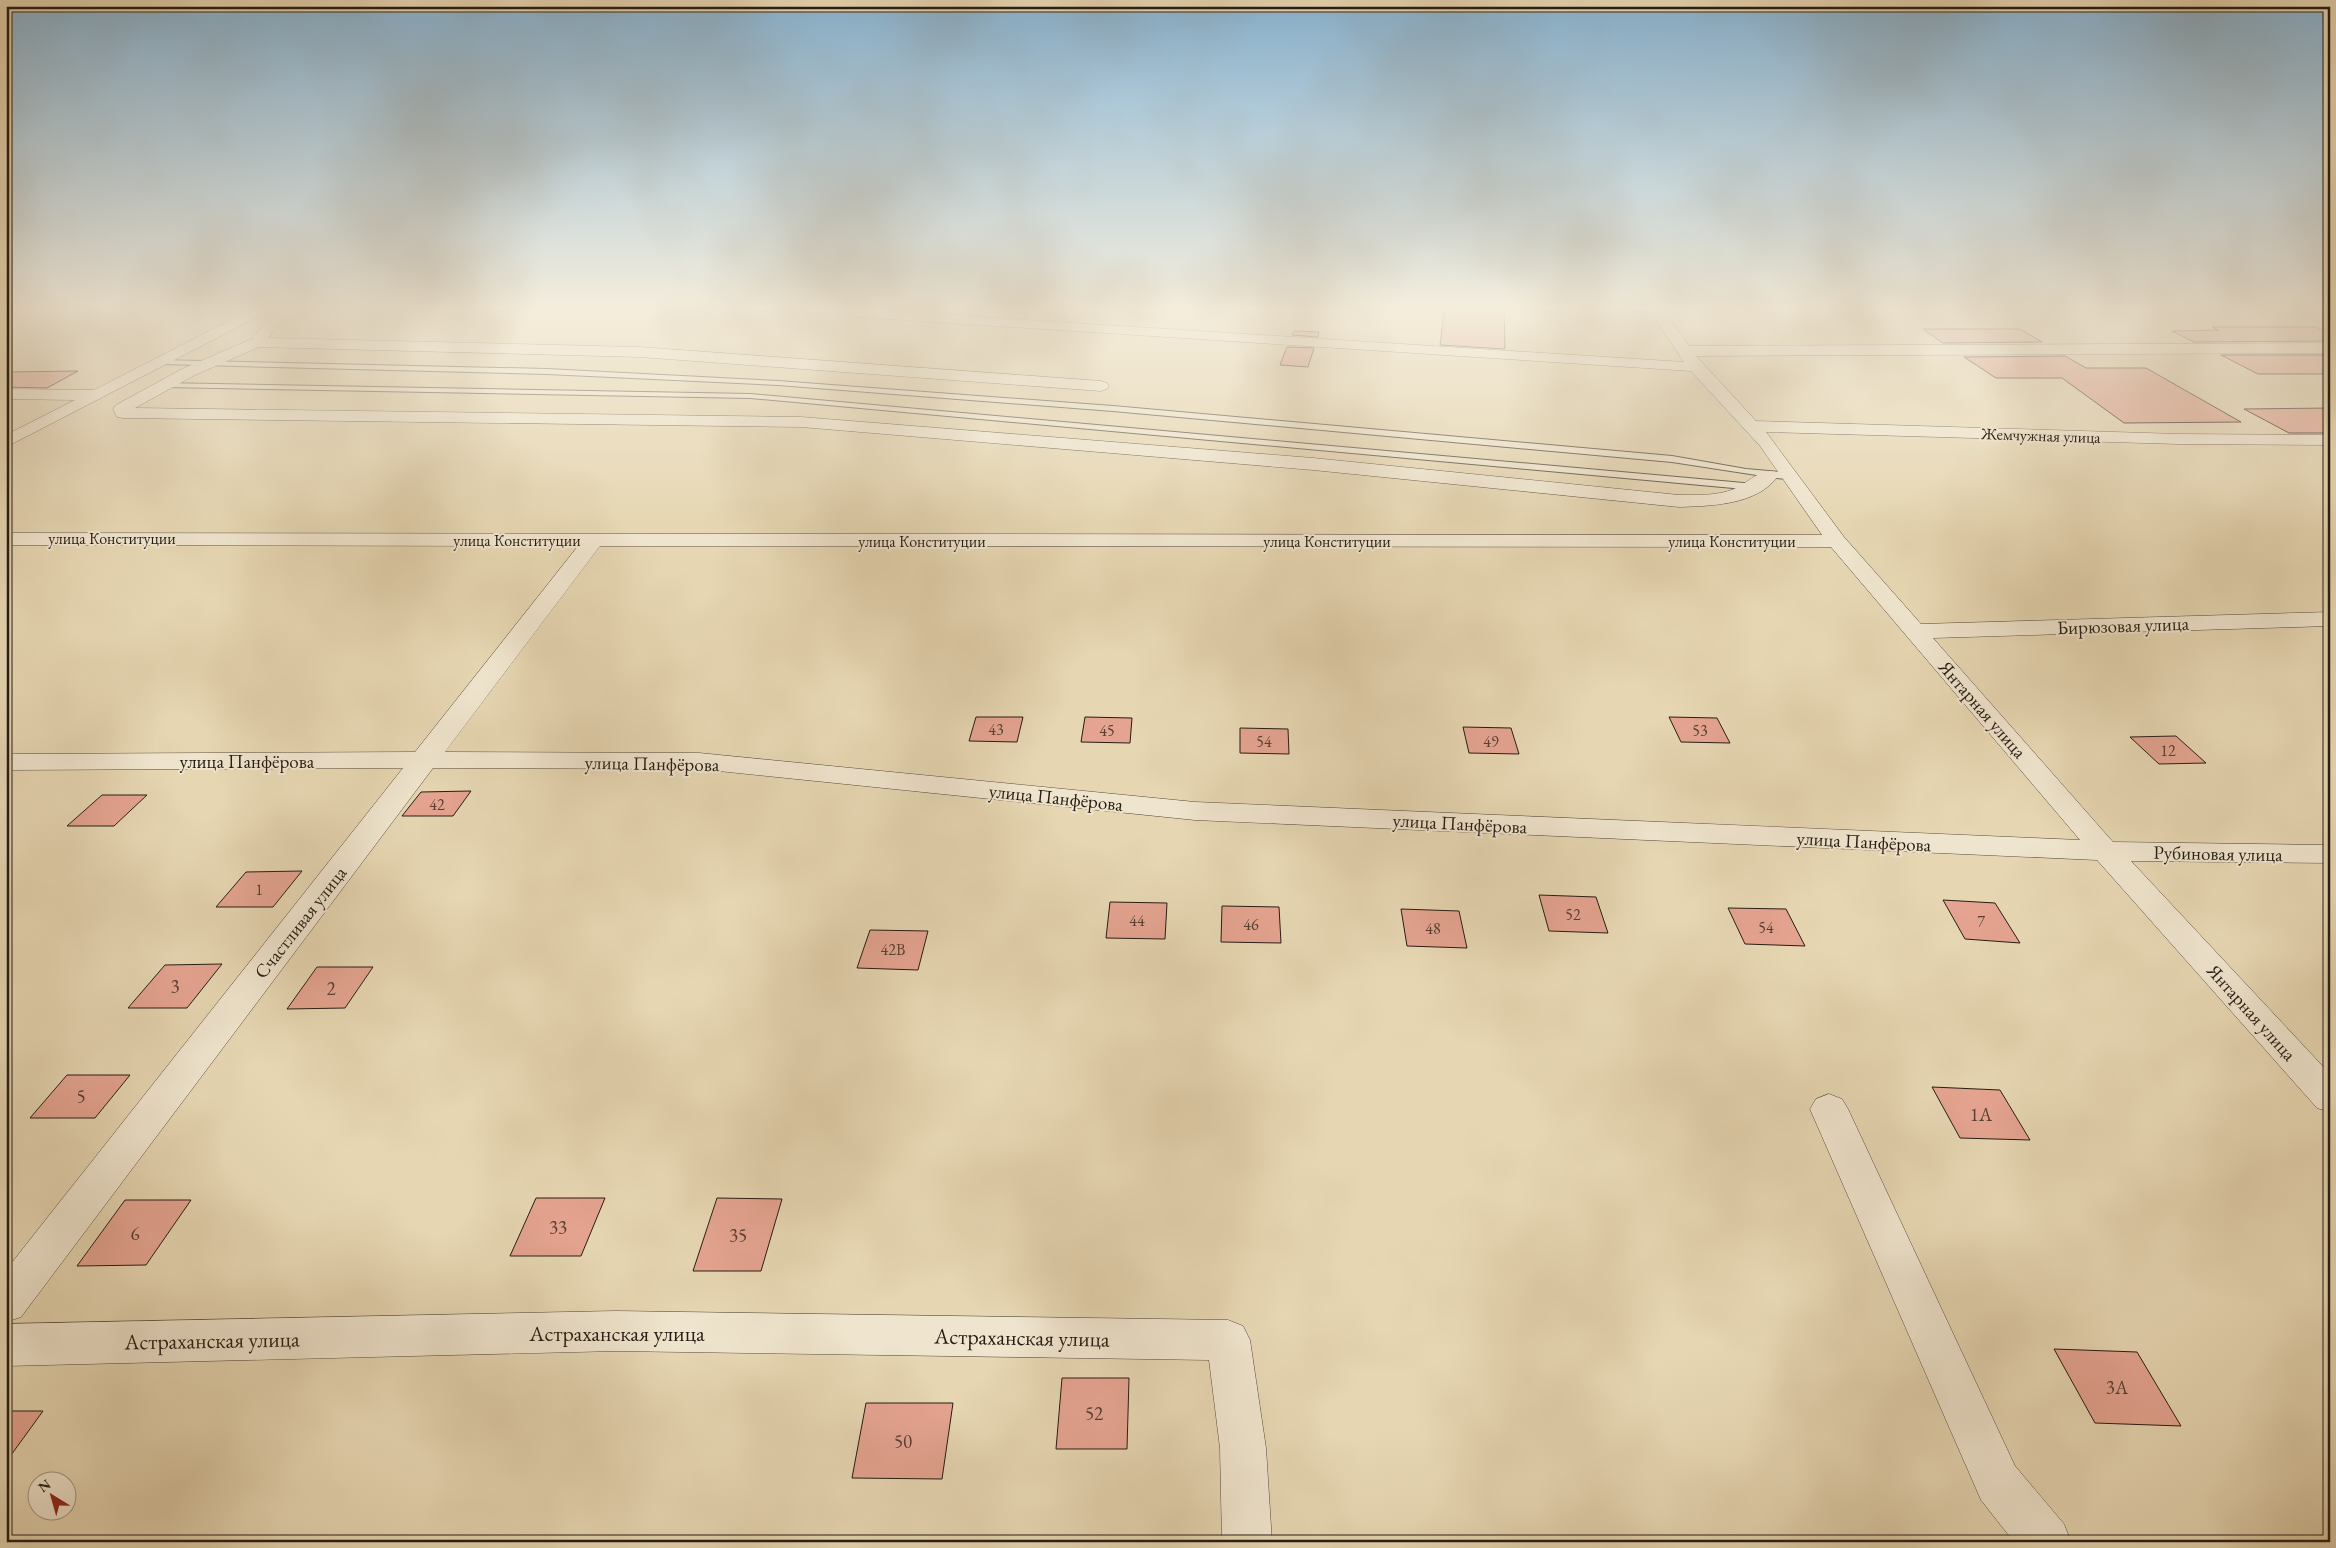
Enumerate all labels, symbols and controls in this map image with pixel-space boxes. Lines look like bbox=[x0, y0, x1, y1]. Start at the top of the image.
street label: Жемчужная улица bbox=[1980, 423, 2102, 448]
street label: улица Конституции bbox=[48, 528, 176, 549]
street label: улица Конституции bbox=[453, 530, 581, 551]
street label: улица Конституции bbox=[858, 531, 986, 552]
street label: улица Конституции bbox=[1263, 531, 1391, 552]
street label: улица Конституции bbox=[1668, 531, 1796, 552]
street label: Бирюзовая улица bbox=[2056, 611, 2190, 640]
street label: Янтарная улица bbox=[1933, 654, 2032, 764]
house number: 43 bbox=[988, 719, 1004, 740]
house number: 45 bbox=[1099, 720, 1115, 741]
house number: 53 bbox=[1692, 720, 1708, 741]
house number: 54 bbox=[1256, 731, 1272, 752]
house number: 49 bbox=[1483, 731, 1499, 752]
house number: 12 bbox=[2160, 740, 2176, 761]
street label: улица Панфёрова bbox=[180, 749, 315, 774]
street label: улица Панфёрова bbox=[584, 750, 720, 777]
street label: улица Панфёрова bbox=[988, 778, 1125, 817]
house number: 42 bbox=[429, 794, 445, 815]
street label: улица Панфёрова bbox=[1392, 807, 1528, 840]
street label: улица Панфёрова bbox=[1796, 825, 1932, 858]
street label: Рубиновая улица bbox=[2153, 840, 2283, 867]
street label: Счастливая улица bbox=[249, 861, 352, 984]
house number: 1 bbox=[255, 879, 263, 900]
house number: 52 bbox=[1565, 904, 1581, 925]
house number: 44 bbox=[1129, 910, 1145, 931]
house number: 7 bbox=[1977, 911, 1985, 932]
house number: 46 bbox=[1243, 914, 1259, 935]
house number: 54 bbox=[1758, 917, 1774, 938]
house number: 48 bbox=[1425, 918, 1441, 939]
house number: 42В bbox=[881, 939, 905, 960]
street label: Янтарная улица bbox=[2201, 958, 2302, 1066]
house number: 3 bbox=[170, 974, 180, 999]
house number: 2 bbox=[326, 976, 336, 1001]
house number: 5 bbox=[76, 1084, 86, 1109]
house number: 1А bbox=[1970, 1102, 1993, 1127]
house number: 33 bbox=[549, 1215, 567, 1240]
house number: 6 bbox=[130, 1221, 140, 1246]
house number: 35 bbox=[729, 1223, 747, 1248]
street label: Астраханская улица bbox=[528, 1319, 705, 1348]
street label: Астраханская улица bbox=[933, 1321, 1110, 1354]
street label: Астраханская улица bbox=[123, 1324, 300, 1357]
house number: 3А bbox=[2106, 1375, 2129, 1400]
house number: 52 bbox=[1085, 1401, 1103, 1426]
house number: 50 bbox=[894, 1429, 912, 1454]
north arrow bbox=[28, 1470, 78, 1520]
text: N bbox=[34, 1475, 55, 1496]

